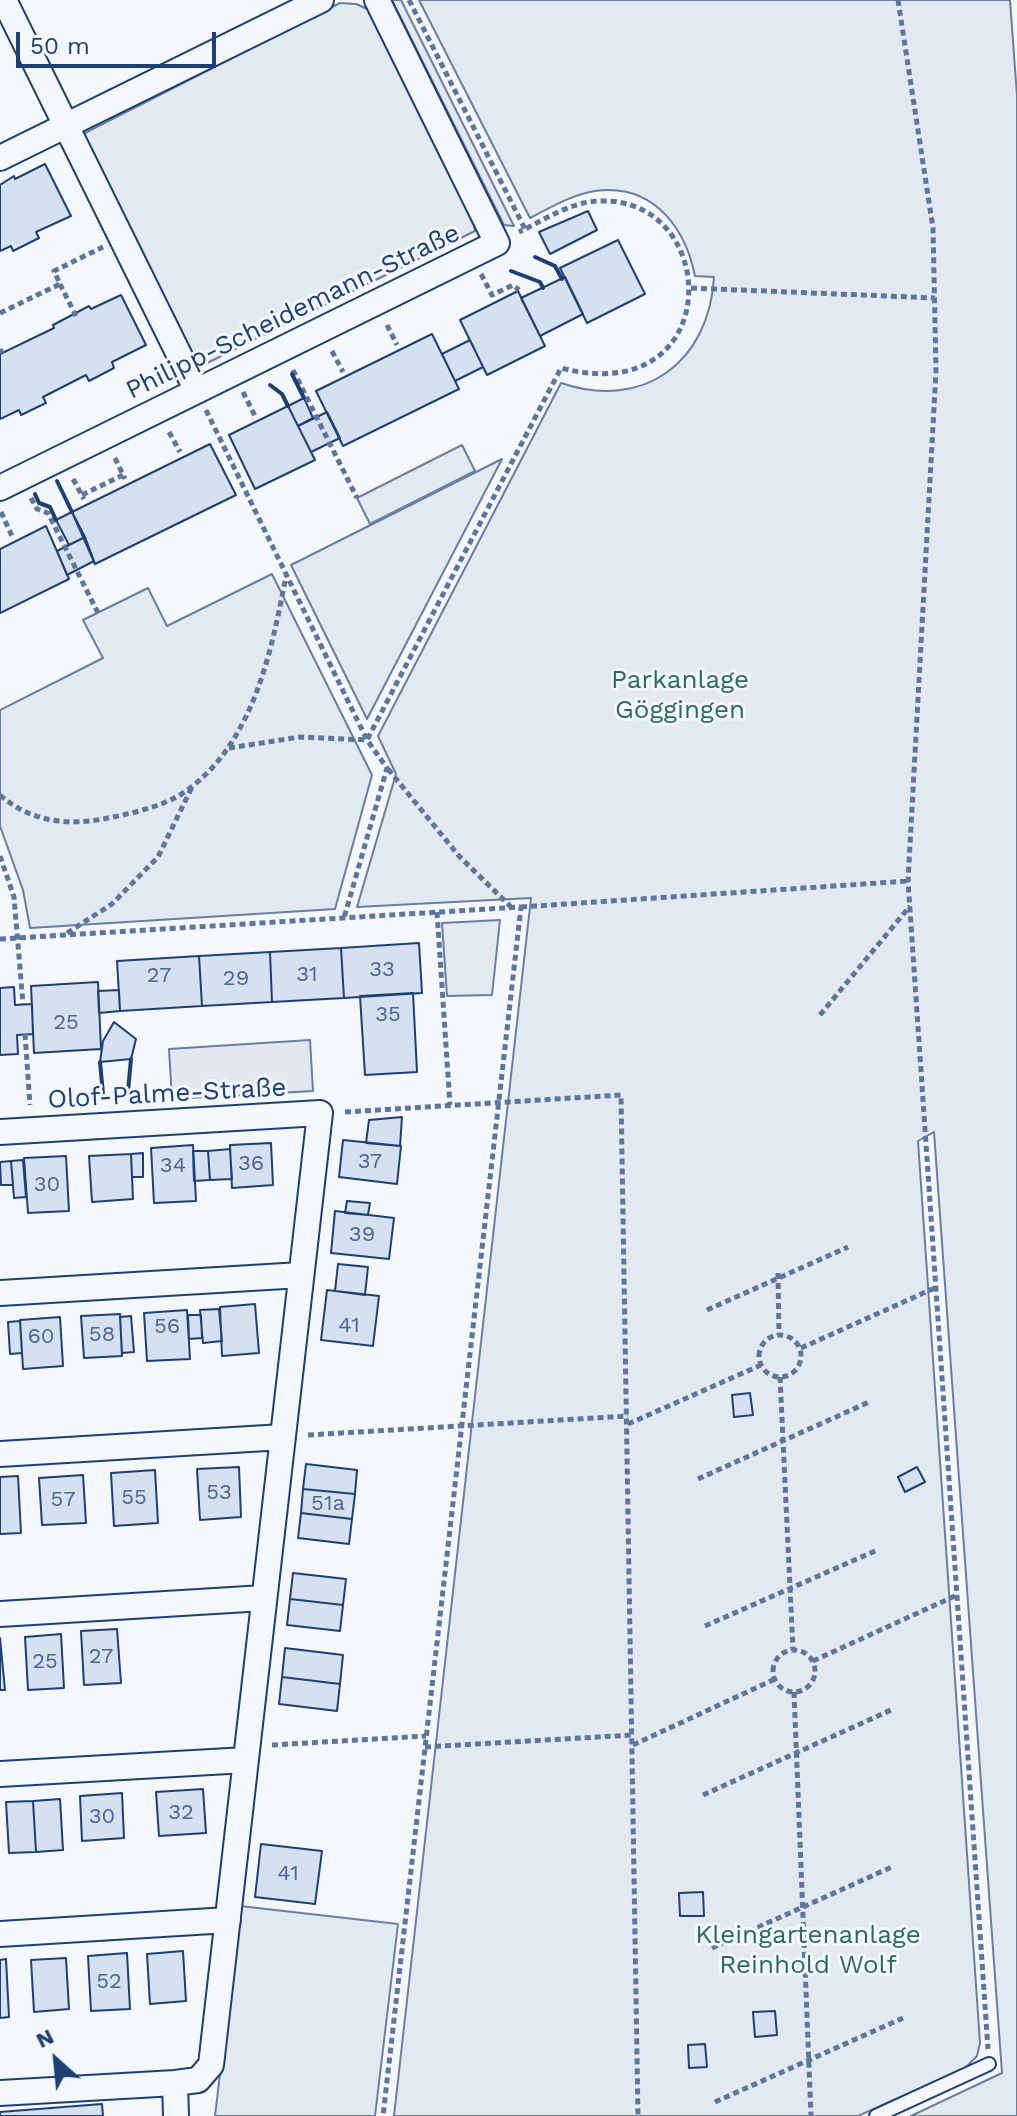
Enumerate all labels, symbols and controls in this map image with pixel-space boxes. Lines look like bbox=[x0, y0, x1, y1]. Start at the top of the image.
scale bar bbox=[20, 16, 220, 66]
text: 50 m bbox=[30, 32, 90, 60]
street label: Philipp-Scheidemann-Straße bbox=[121, 217, 465, 407]
park label: Parkanlage Göggingen bbox=[611, 664, 749, 726]
house number: 33 bbox=[369, 957, 395, 983]
house number: 31 bbox=[296, 962, 318, 988]
house number: 27 bbox=[147, 963, 171, 989]
house number: 29 bbox=[223, 966, 249, 992]
house number: 35 bbox=[375, 1002, 401, 1028]
house number: 25 bbox=[53, 1010, 79, 1036]
street label: Olof-Palme-Straße bbox=[47, 1072, 287, 1116]
house number: 37 bbox=[358, 1149, 382, 1175]
house number: 36 bbox=[238, 1151, 264, 1177]
house number: 34 bbox=[160, 1153, 186, 1179]
house number: 30 bbox=[34, 1172, 60, 1198]
house number: 39 bbox=[349, 1222, 375, 1248]
house number: 41 bbox=[338, 1313, 360, 1339]
house number: 56 bbox=[154, 1314, 180, 1340]
house number: 58 bbox=[89, 1322, 115, 1348]
house number: 60 bbox=[27, 1324, 55, 1350]
house number: 53 bbox=[206, 1480, 232, 1506]
house number: 55 bbox=[121, 1485, 147, 1511]
house number: 57 bbox=[50, 1487, 76, 1513]
house number: 51a bbox=[311, 1491, 345, 1517]
house number: 27 bbox=[89, 1644, 113, 1670]
house number: 25 bbox=[32, 1649, 58, 1675]
house number: 32 bbox=[168, 1800, 194, 1826]
house number: 30 bbox=[89, 1804, 115, 1830]
house number: 41 bbox=[277, 1861, 299, 1887]
park label: Kleingartenanlage Reinhold Wolf bbox=[695, 1919, 921, 1980]
house number: 52 bbox=[96, 1969, 122, 1995]
north arrow bbox=[16, 2020, 96, 2100]
text: N bbox=[32, 2023, 58, 2053]

